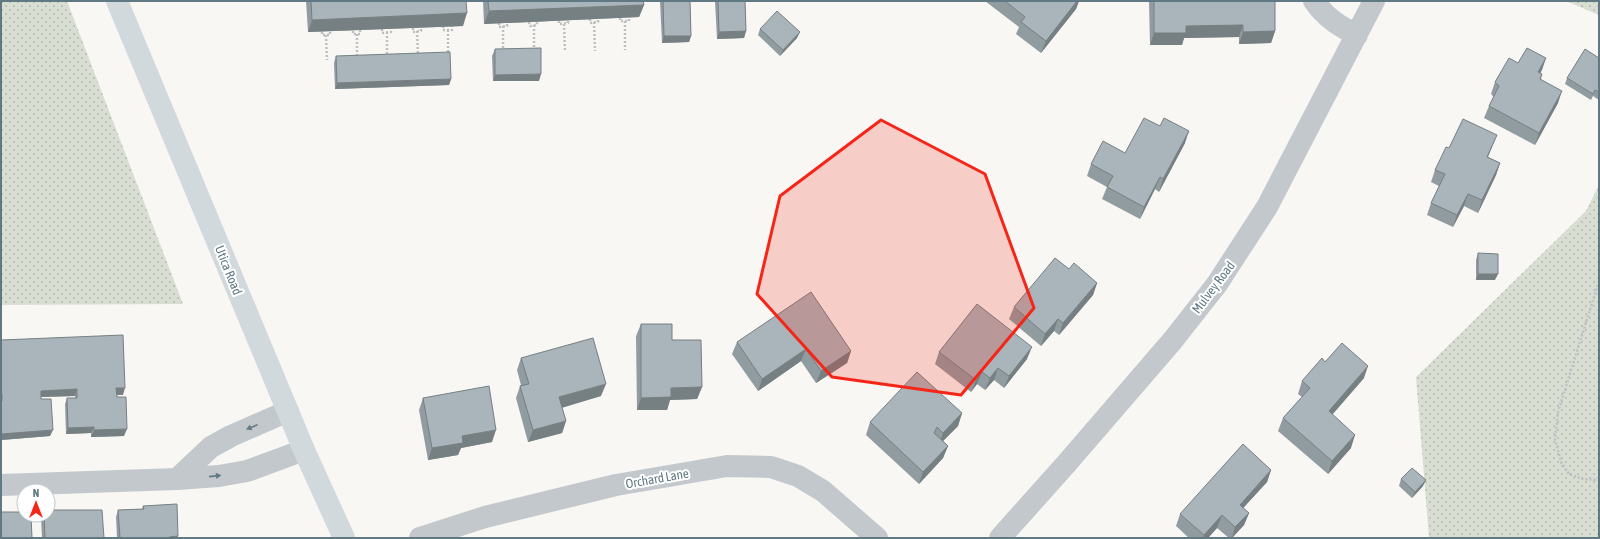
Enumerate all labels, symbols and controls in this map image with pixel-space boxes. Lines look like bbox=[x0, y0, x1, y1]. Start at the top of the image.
street label: Utica Road bbox=[212, 243, 245, 297]
street label: Mulvey Road bbox=[1189, 258, 1238, 316]
one-way arrow bbox=[246, 423, 258, 430]
street label: Orchard Lane bbox=[624, 466, 690, 491]
one-way arrow bbox=[209, 473, 221, 479]
north arrow bbox=[16, 483, 56, 523]
text: N bbox=[33, 487, 39, 499]

